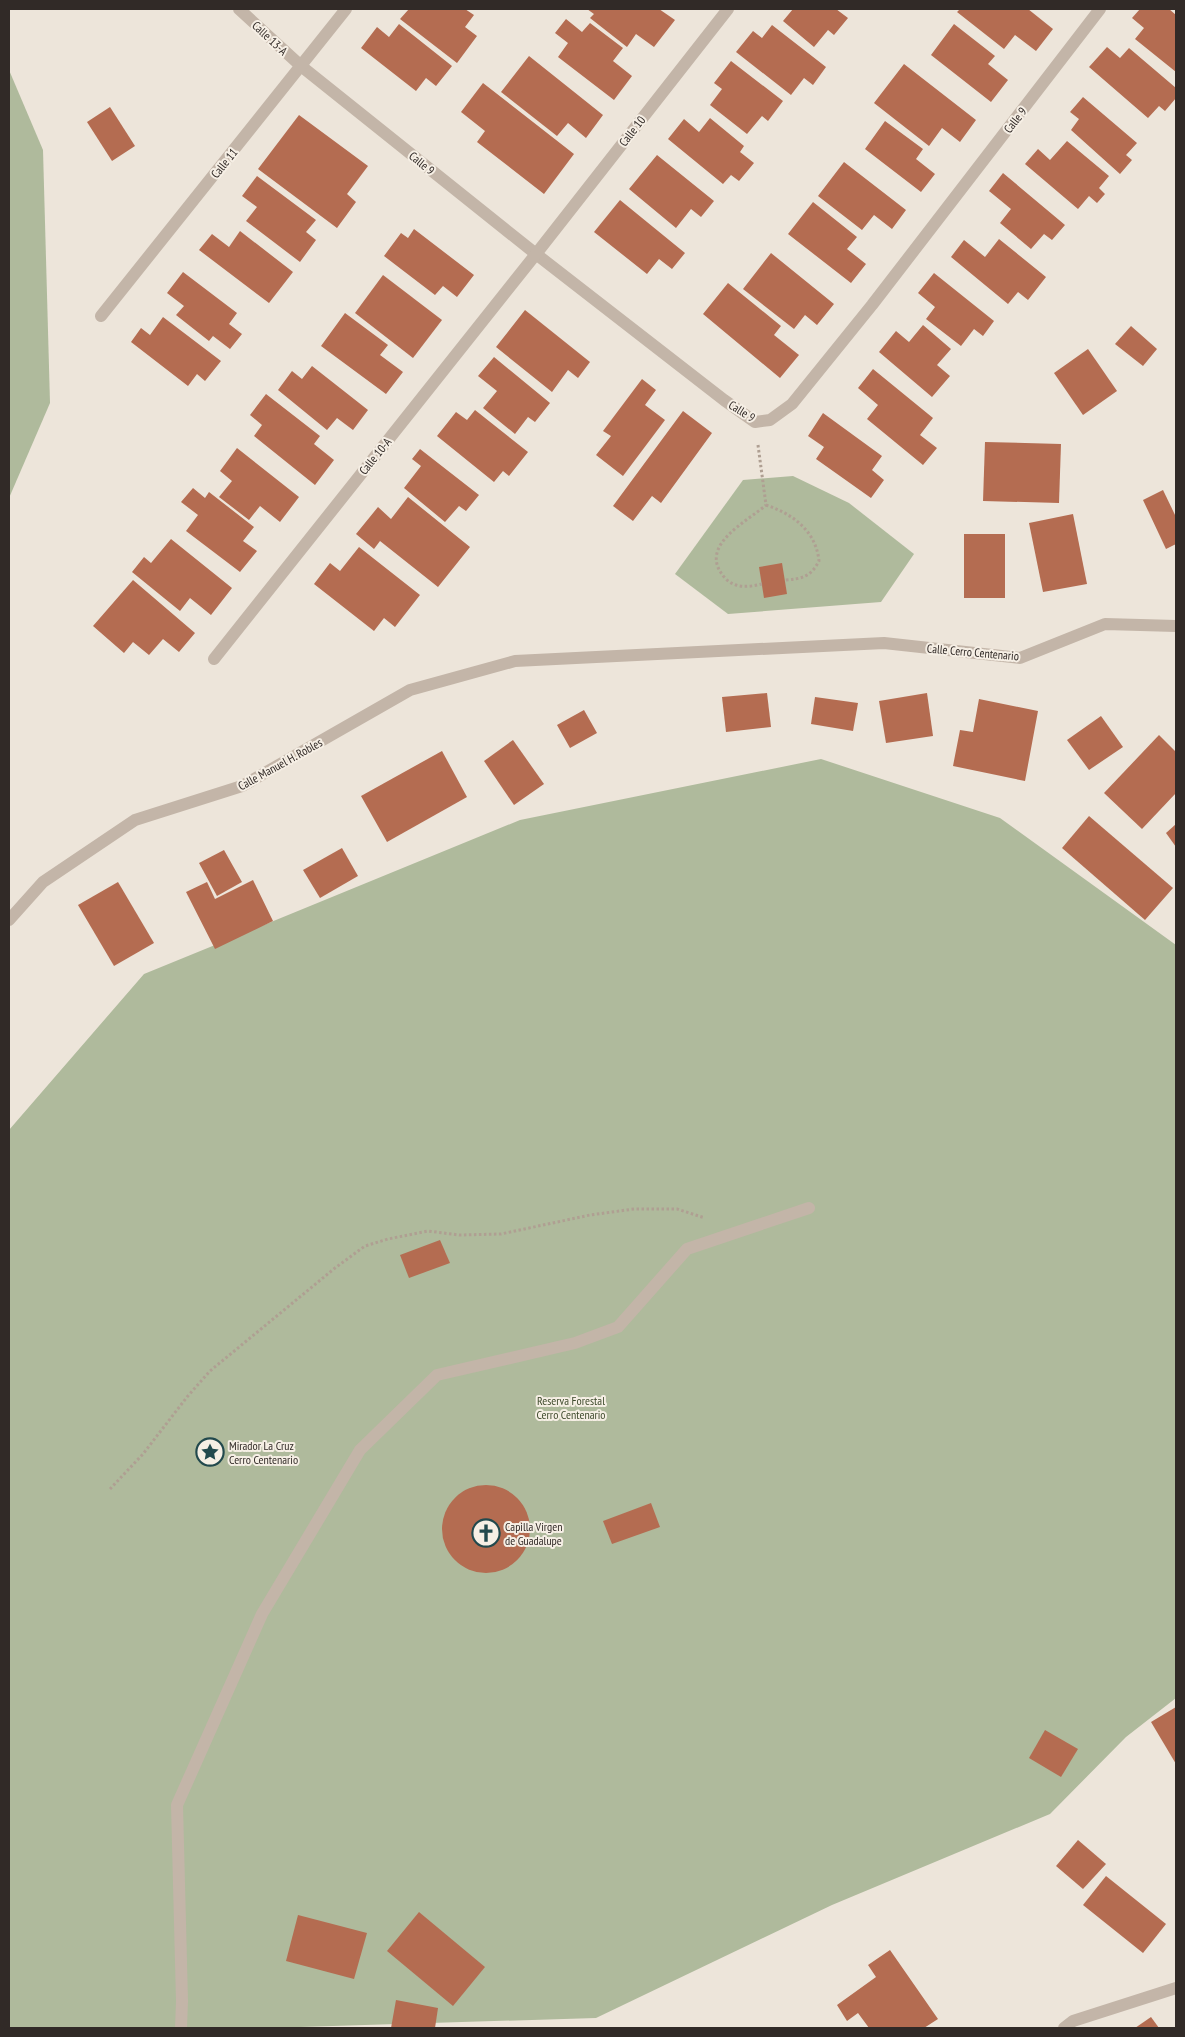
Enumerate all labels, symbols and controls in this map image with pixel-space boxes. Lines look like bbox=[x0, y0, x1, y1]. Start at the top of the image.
street label: Calle 13-A bbox=[249, 18, 291, 58]
street label: Calle 9 bbox=[1000, 104, 1030, 136]
street label: Calle 10 bbox=[616, 113, 648, 149]
street label: Calle 11 bbox=[207, 145, 241, 181]
street label: Calle 9 bbox=[406, 148, 438, 178]
street label: Calle 9 bbox=[726, 397, 758, 425]
street label: Calle 10-A bbox=[356, 434, 395, 477]
street label: Calle Cerro Centenario bbox=[926, 641, 1020, 663]
street label: Calle Manuel H. Robles bbox=[235, 735, 325, 793]
park label: Reserva Forestal Cerro Centenario bbox=[536, 1393, 606, 1422]
place icon: Mirador La Cruz Cerro Centenario bbox=[195, 1437, 225, 1467]
place label: Mirador La Cruz Cerro Centenario bbox=[229, 1438, 298, 1467]
church icon: Capilla Virgen de Guadalupe bbox=[471, 1518, 501, 1548]
place label: Capilla Virgen de Guadalupe bbox=[505, 1519, 562, 1548]

